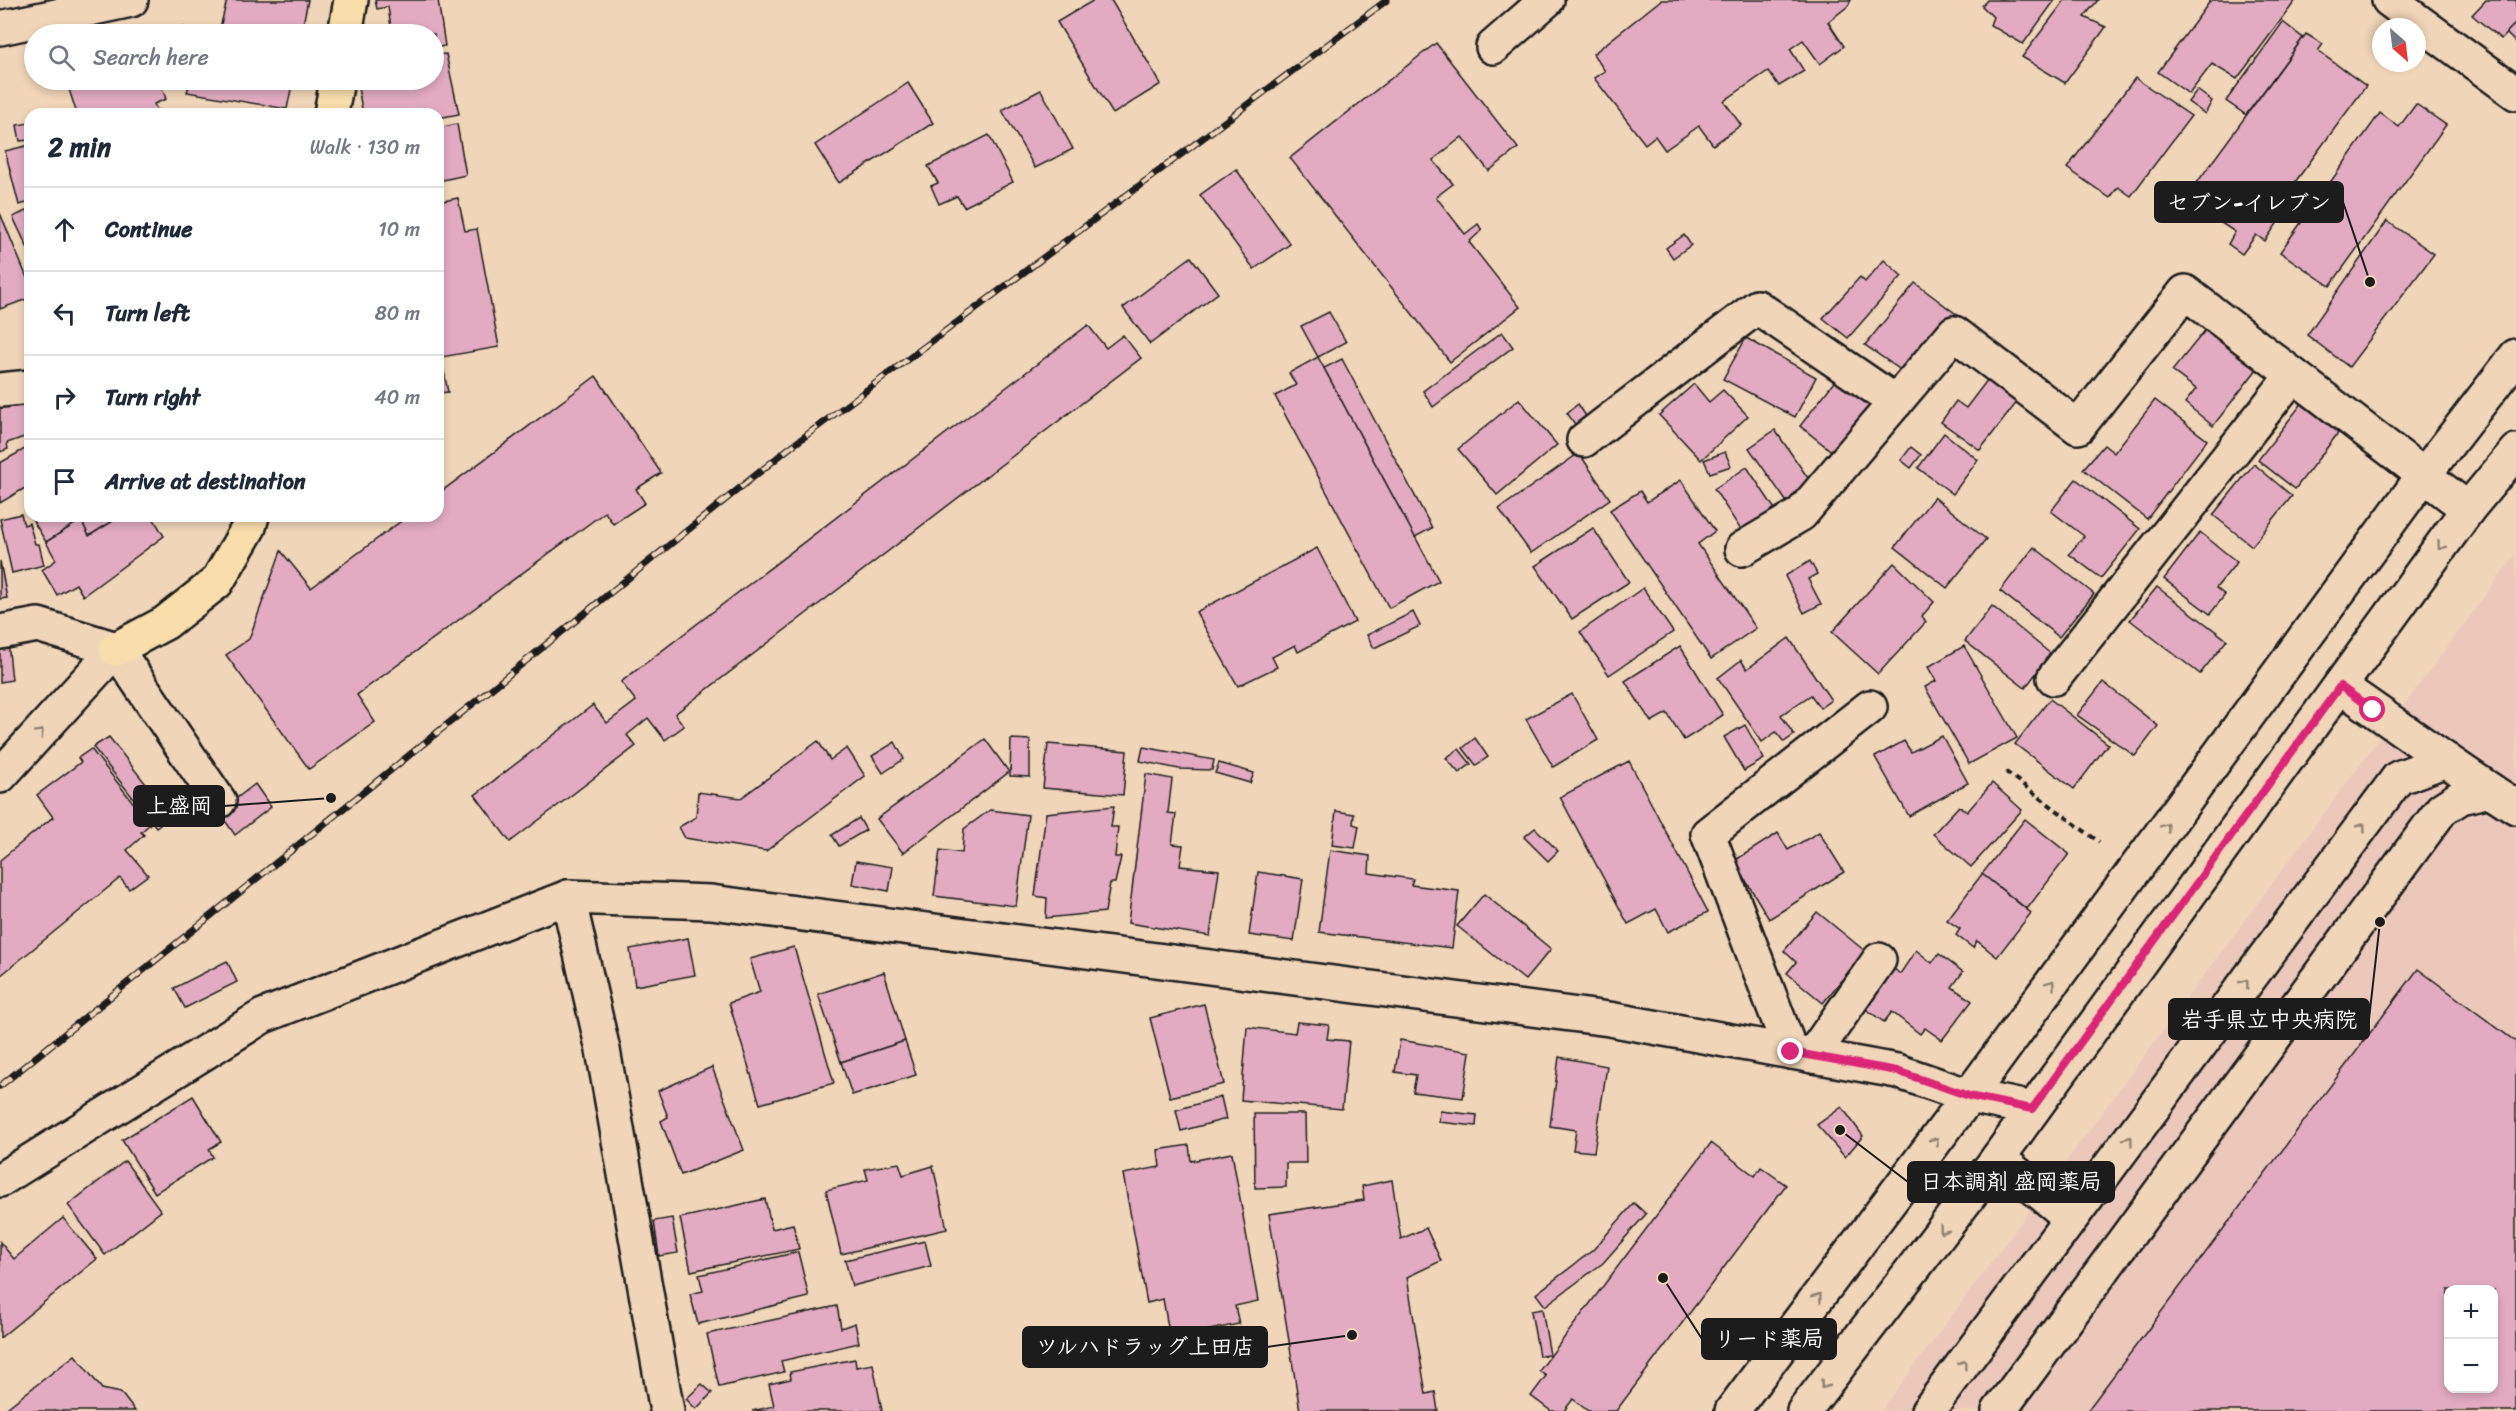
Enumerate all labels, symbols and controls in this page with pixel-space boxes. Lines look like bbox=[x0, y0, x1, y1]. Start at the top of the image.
north arrow bbox=[2372, 18, 2426, 72]
search box bbox=[24, 24, 444, 90]
text: Search here bbox=[93, 38, 209, 77]
icon: search bbox=[45, 41, 78, 74]
text: 2 min bbox=[48, 124, 111, 170]
text: Walk · 130 m bbox=[310, 130, 420, 165]
callout: セブン-イレブン bbox=[2155, 182, 2343, 222]
text: セブン-イレブン bbox=[2167, 183, 2331, 222]
text: Continue bbox=[105, 210, 193, 249]
text: 10 m bbox=[378, 212, 420, 247]
icon: ahead bbox=[48, 213, 81, 246]
text: Turn left bbox=[105, 294, 190, 333]
text: 80 m bbox=[375, 296, 420, 331]
icon: left bbox=[48, 297, 81, 330]
text: Turn right bbox=[105, 378, 200, 417]
text: 40 m bbox=[374, 380, 420, 415]
icon: right bbox=[48, 381, 81, 414]
text: Arrive at destination bbox=[105, 462, 306, 501]
icon: arrive bbox=[48, 465, 81, 498]
one-way arrow bbox=[2437, 540, 2448, 551]
route start bbox=[2359, 696, 2385, 722]
one-way arrow bbox=[32, 729, 43, 740]
callout: 上盛岡 bbox=[134, 786, 224, 826]
text: 上盛岡 bbox=[146, 786, 212, 825]
one-way arrow bbox=[2159, 822, 2170, 833]
one-way arrow bbox=[2354, 822, 2365, 833]
one-way arrow bbox=[2238, 979, 2249, 990]
one-way arrow bbox=[2044, 980, 2055, 991]
callout: 岩手県立中央病院 bbox=[2169, 999, 2369, 1039]
text: 岩手県立中央病院 bbox=[2181, 1000, 2357, 1039]
route end bbox=[1777, 1038, 1803, 1064]
one-way arrow bbox=[2122, 1135, 2133, 1146]
one-way arrow bbox=[1928, 1137, 1939, 1148]
callout: 日本調剤 盛岡薬局 bbox=[1908, 1162, 2114, 1202]
text: 日本調剤 盛岡薬局 bbox=[1920, 1162, 2102, 1201]
one-way arrow bbox=[1939, 1223, 1950, 1234]
map controls bbox=[2444, 1285, 2498, 1393]
button: + bbox=[2444, 1285, 2498, 1339]
one-way arrow bbox=[1811, 1293, 1822, 1304]
callout: リード薬局 bbox=[1702, 1319, 1836, 1359]
text: リード薬局 bbox=[1714, 1319, 1824, 1358]
callout: ツルハドラッグ上田店 bbox=[1023, 1327, 1267, 1367]
text: ツルハドラッグ上田店 bbox=[1036, 1327, 1254, 1366]
button: − bbox=[2444, 1339, 2498, 1393]
one-way arrow bbox=[1956, 1360, 1967, 1371]
one-way arrow bbox=[1820, 1378, 1831, 1389]

